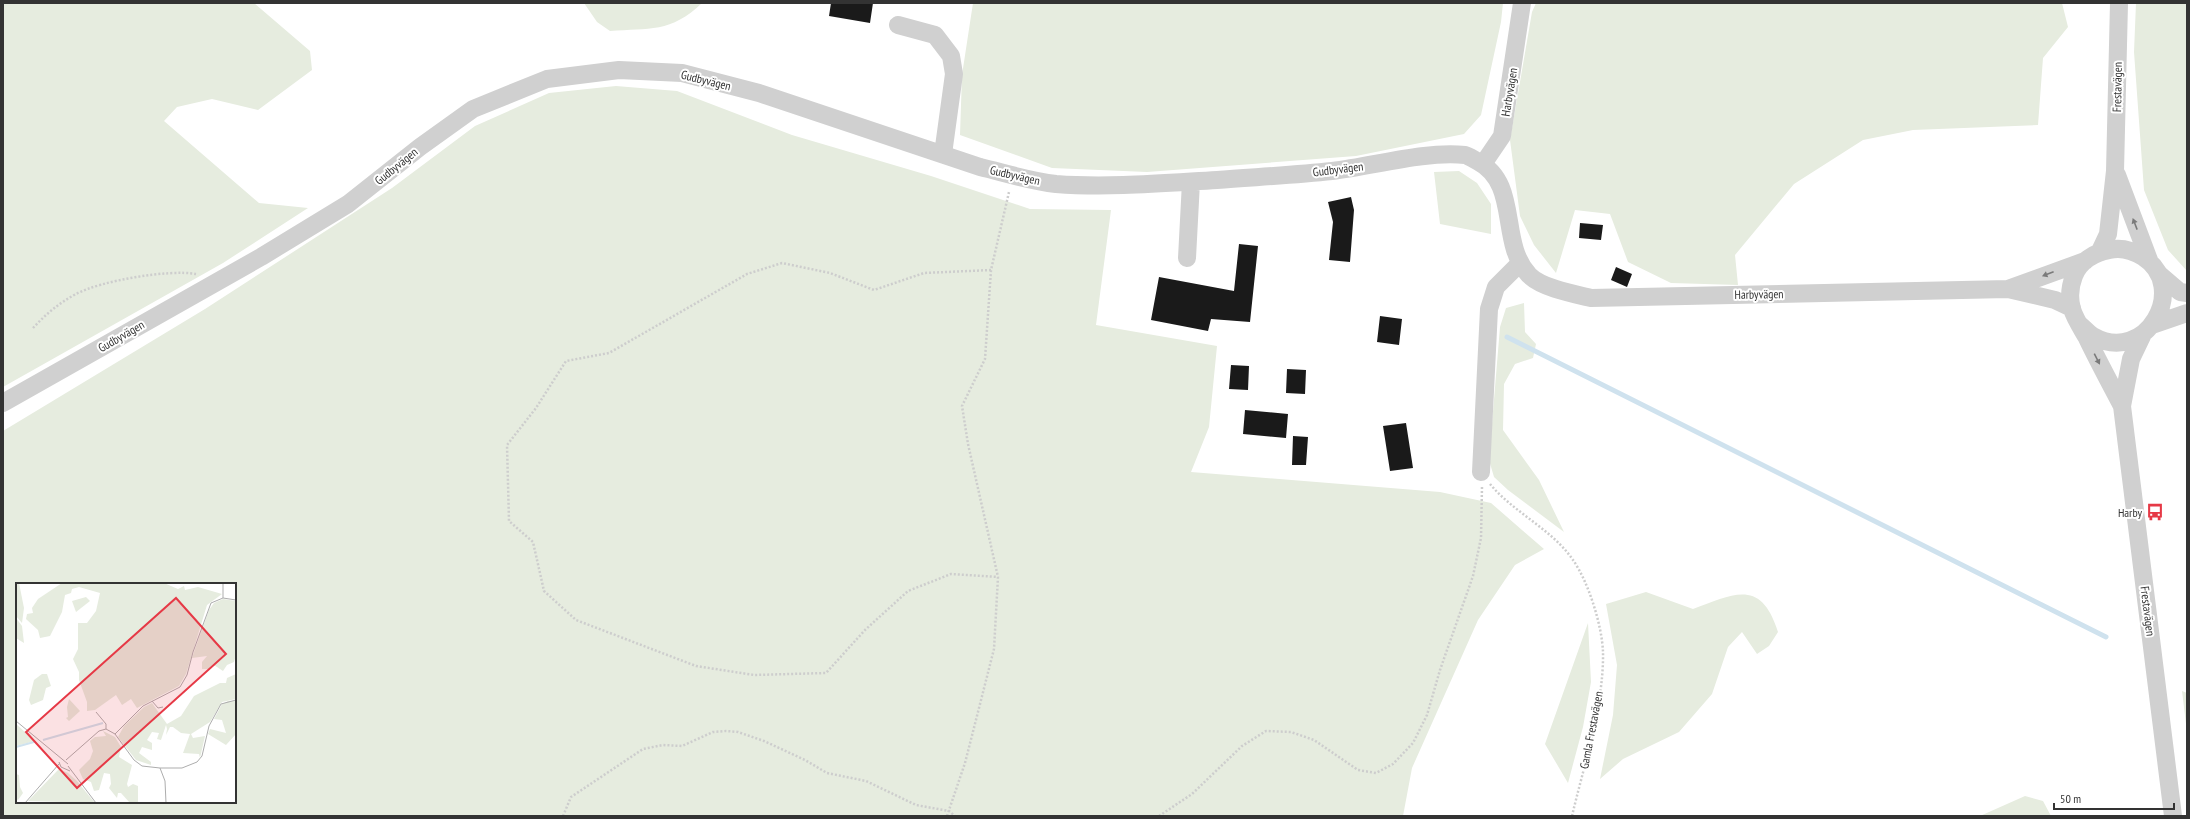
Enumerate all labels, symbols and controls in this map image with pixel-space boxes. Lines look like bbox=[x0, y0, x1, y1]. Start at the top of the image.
street label: Frestavägen bbox=[2109, 62, 2125, 112]
street label: Gudbyvägen bbox=[679, 67, 733, 93]
street label: Harbyvägen bbox=[1498, 67, 1520, 117]
street label: Gudbyvägen bbox=[371, 144, 421, 188]
street label: Gudbyvägen bbox=[1312, 158, 1364, 180]
street label: Gudbyvägen bbox=[989, 162, 1041, 188]
one-way arrow bbox=[2132, 217, 2138, 229]
one-way arrow bbox=[2042, 272, 2054, 278]
street label: Harbyvägen bbox=[1734, 286, 1784, 302]
street label: Gudbyvägen bbox=[95, 317, 147, 355]
one-way arrow bbox=[2094, 353, 2101, 365]
bus stop icon: Harby bbox=[2145, 502, 2165, 522]
place label: Harby bbox=[2118, 505, 2142, 520]
inset map bbox=[16, 583, 236, 803]
street label: Frestavägen bbox=[2137, 585, 2159, 637]
street label: Gamla Frestavägen bbox=[1576, 690, 1606, 770]
scale bar bbox=[2054, 785, 2174, 811]
text: 50 m bbox=[2060, 791, 2081, 806]

